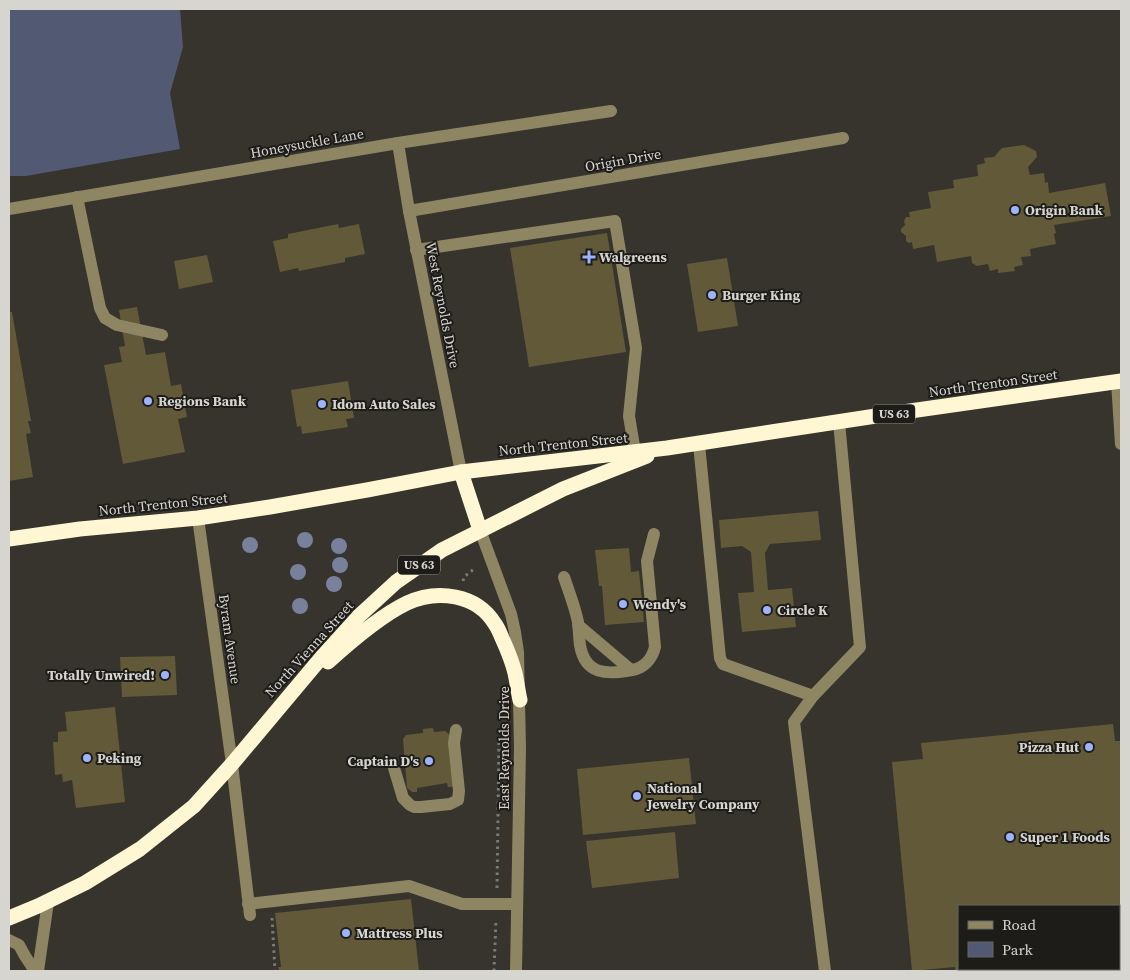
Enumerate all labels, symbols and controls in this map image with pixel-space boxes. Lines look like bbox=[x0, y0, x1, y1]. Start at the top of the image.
street label: Honeysuckle Lane bbox=[249, 123, 365, 163]
street label: Origin Drive bbox=[583, 143, 663, 177]
place label: Origin Bank bbox=[1025, 200, 1104, 220]
marker: Origin Bank bbox=[1009, 204, 1021, 216]
street label: West Reynolds Drive bbox=[421, 240, 465, 370]
place label: Walgreens bbox=[599, 247, 667, 267]
marker: Walgreens bbox=[583, 251, 595, 263]
place label: Burger King bbox=[722, 285, 801, 305]
marker: Burger King bbox=[706, 289, 718, 301]
street label: North Trenton Street bbox=[927, 364, 1059, 402]
place label: Regions Bank bbox=[158, 391, 247, 411]
place label: Idom Auto Sales bbox=[332, 394, 436, 414]
marker: Regions Bank bbox=[142, 395, 154, 407]
marker: Idom Auto Sales bbox=[316, 398, 328, 410]
road number: US 63 bbox=[873, 404, 915, 424]
street label: North Trenton Street bbox=[498, 427, 629, 461]
street label: North Trenton Street bbox=[98, 487, 229, 521]
road number: US 63 bbox=[398, 556, 440, 574]
street label: Byram Avenue bbox=[214, 593, 246, 685]
place label: Wendy's bbox=[633, 594, 687, 614]
street label: North Vienna Street bbox=[260, 596, 358, 702]
marker: Wendy's bbox=[617, 598, 629, 610]
place label: Circle K bbox=[777, 600, 828, 620]
marker: Circle K bbox=[761, 604, 773, 616]
place label: Totally Unwired! bbox=[47, 665, 155, 685]
marker: Totally Unwired! bbox=[159, 669, 171, 681]
street label: East Reynolds Drive bbox=[494, 686, 514, 810]
place label: Pizza Hut bbox=[1019, 737, 1080, 757]
marker: Pizza Hut bbox=[1083, 741, 1095, 753]
place label: Peking bbox=[97, 748, 142, 768]
place label: Captain D's bbox=[347, 751, 420, 771]
marker: Peking bbox=[81, 752, 93, 764]
marker: Captain D's bbox=[423, 755, 435, 767]
place label: National Jewelry Company bbox=[646, 778, 760, 814]
marker: National Jewelry Company bbox=[631, 790, 643, 802]
place label: Super 1 Foods bbox=[1020, 827, 1111, 847]
marker: Super 1 Foods bbox=[1004, 831, 1016, 843]
legend bbox=[958, 905, 1120, 970]
text: Road bbox=[1002, 914, 1036, 935]
place label: Mattress Plus bbox=[356, 923, 443, 943]
marker: Mattress Plus bbox=[340, 927, 352, 939]
text: Park bbox=[1002, 939, 1034, 960]

